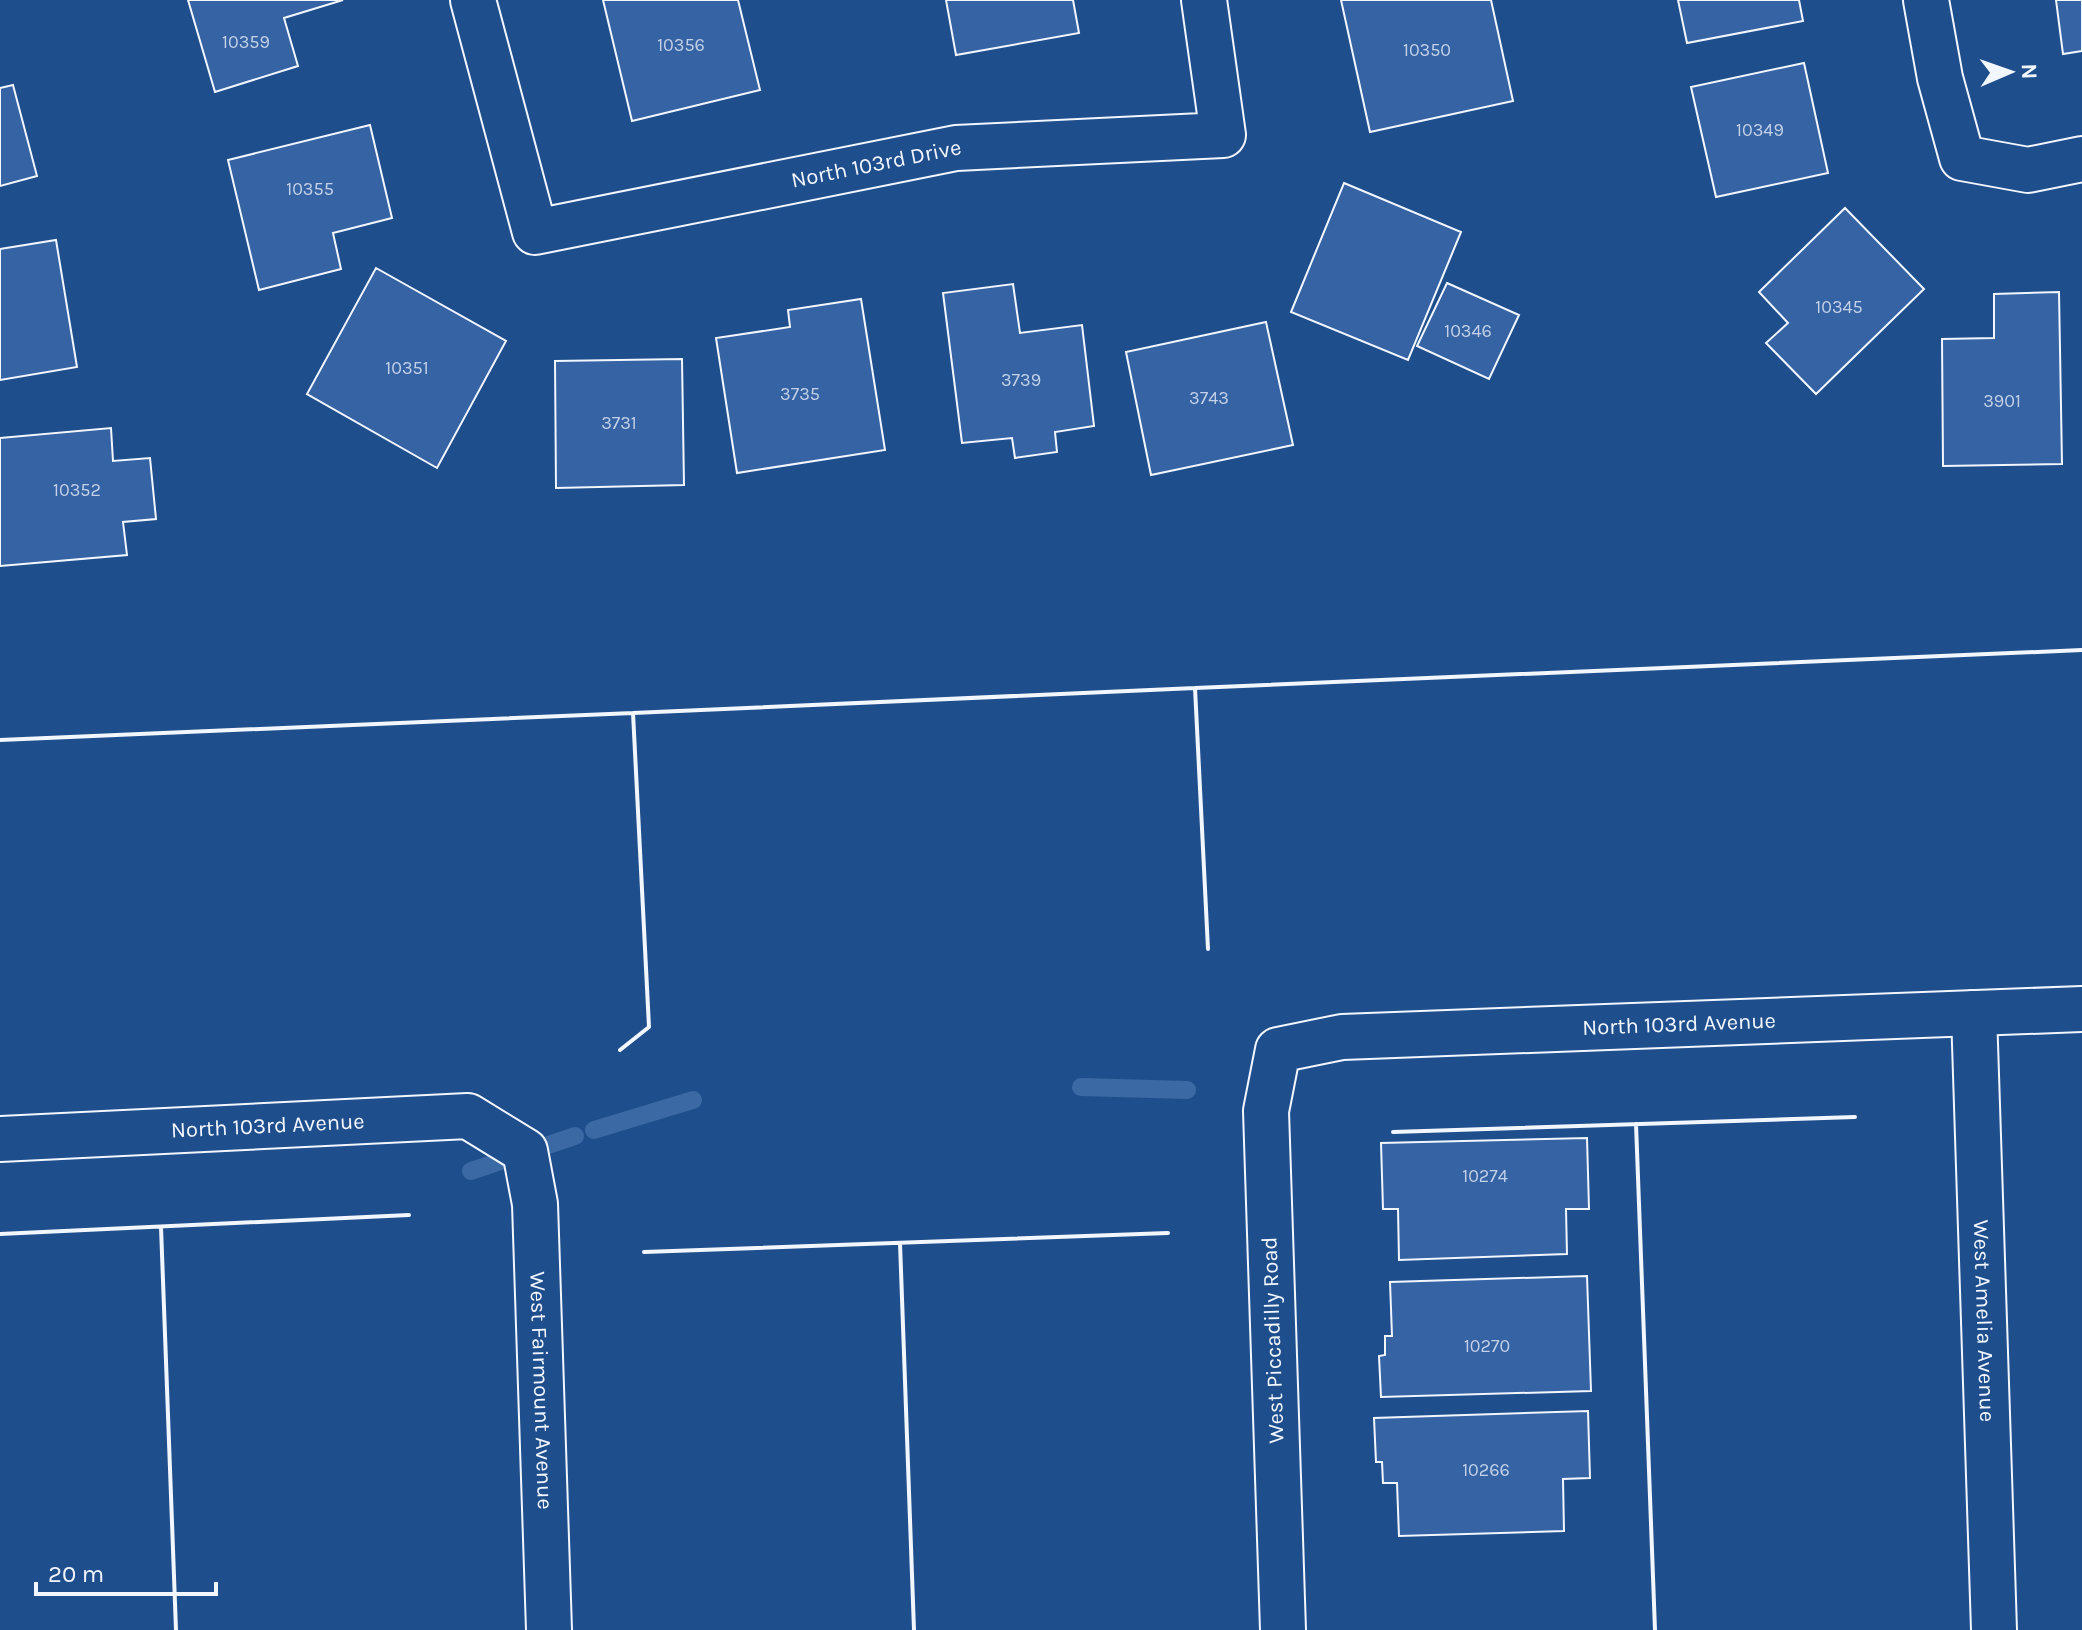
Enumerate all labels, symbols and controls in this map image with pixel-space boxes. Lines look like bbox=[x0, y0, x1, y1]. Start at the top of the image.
house number: 10359 bbox=[222, 31, 270, 53]
north arrow bbox=[1970, 32, 2050, 112]
house number: 10356 bbox=[657, 34, 705, 56]
house number: 10350 bbox=[1403, 39, 1451, 61]
text: N bbox=[2016, 63, 2042, 80]
house number: 10349 bbox=[1736, 119, 1784, 141]
street label: North 103rd Drive bbox=[789, 134, 963, 194]
house number: 10355 bbox=[286, 178, 334, 200]
house number: 10345 bbox=[1815, 296, 1863, 318]
house number: 10346 bbox=[1444, 320, 1492, 342]
house number: 10351 bbox=[385, 357, 429, 379]
house number: 3739 bbox=[1001, 369, 1041, 391]
house number: 3735 bbox=[780, 383, 820, 405]
house number: 3743 bbox=[1189, 387, 1229, 409]
house number: 3901 bbox=[1983, 390, 2021, 412]
house number: 3731 bbox=[601, 412, 637, 434]
house number: 10352 bbox=[53, 479, 101, 501]
street label: North 103rd Avenue bbox=[1582, 1008, 1776, 1041]
street label: North 103rd Avenue bbox=[170, 1108, 365, 1144]
house number: 10274 bbox=[1462, 1165, 1508, 1187]
street label: West Amelia Avenue bbox=[1968, 1219, 2000, 1422]
street label: West Piccadilly Road bbox=[1256, 1236, 1290, 1444]
street label: West Fairmount Avenue bbox=[524, 1271, 558, 1510]
house number: 10270 bbox=[1464, 1335, 1510, 1357]
house number: 10266 bbox=[1462, 1459, 1510, 1481]
scale bar bbox=[36, 1546, 216, 1596]
text: 20 m bbox=[48, 1560, 104, 1588]

